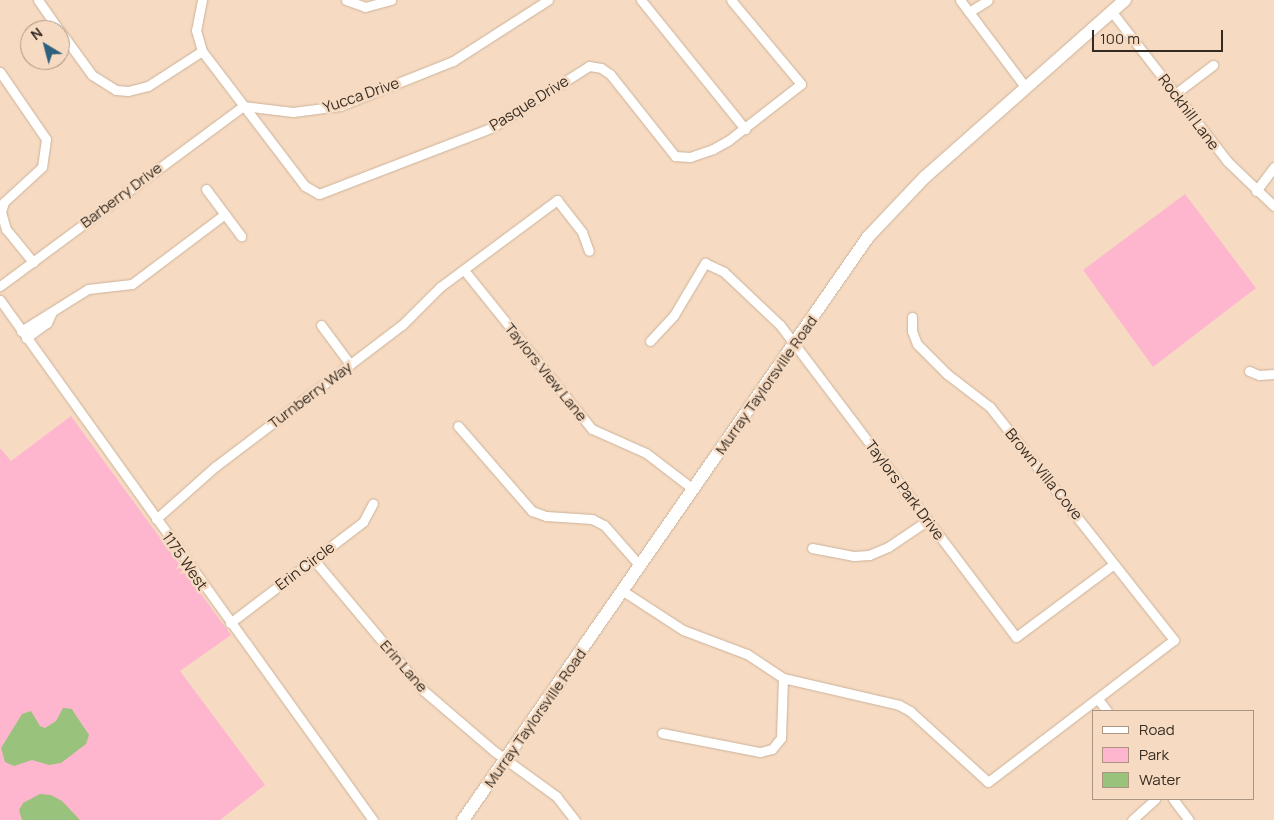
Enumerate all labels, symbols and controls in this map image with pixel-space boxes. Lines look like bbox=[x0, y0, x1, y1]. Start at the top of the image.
north arrow bbox=[20, 20, 70, 70]
scale bar bbox=[1094, 20, 1225, 52]
text: N bbox=[27, 23, 46, 44]
text: 100 m bbox=[1100, 28, 1140, 49]
street label: Rockhill Lane bbox=[1155, 71, 1223, 153]
street label: Pasque Drive bbox=[486, 72, 572, 134]
street label: Yucca Drive bbox=[321, 74, 401, 116]
street label: Barberry Drive bbox=[77, 159, 165, 231]
street label: Murray Taylorsville Road bbox=[711, 312, 821, 458]
street label: Taylors View Lane bbox=[501, 319, 591, 425]
street label: Turnberry Way bbox=[265, 358, 355, 432]
street label: Brown Villa Cove bbox=[1002, 425, 1086, 523]
street label: Taylors Park Drive bbox=[862, 437, 948, 543]
street label: 1175 West bbox=[159, 529, 211, 593]
street label: Erin Circle bbox=[272, 538, 338, 594]
street label: Erin Lane bbox=[377, 636, 431, 696]
street label: Murray Taylorsville Road bbox=[480, 645, 590, 791]
legend bbox=[1092, 710, 1254, 800]
text: Road bbox=[1139, 719, 1175, 740]
text: Park bbox=[1139, 744, 1169, 765]
text: Water bbox=[1139, 769, 1181, 790]

